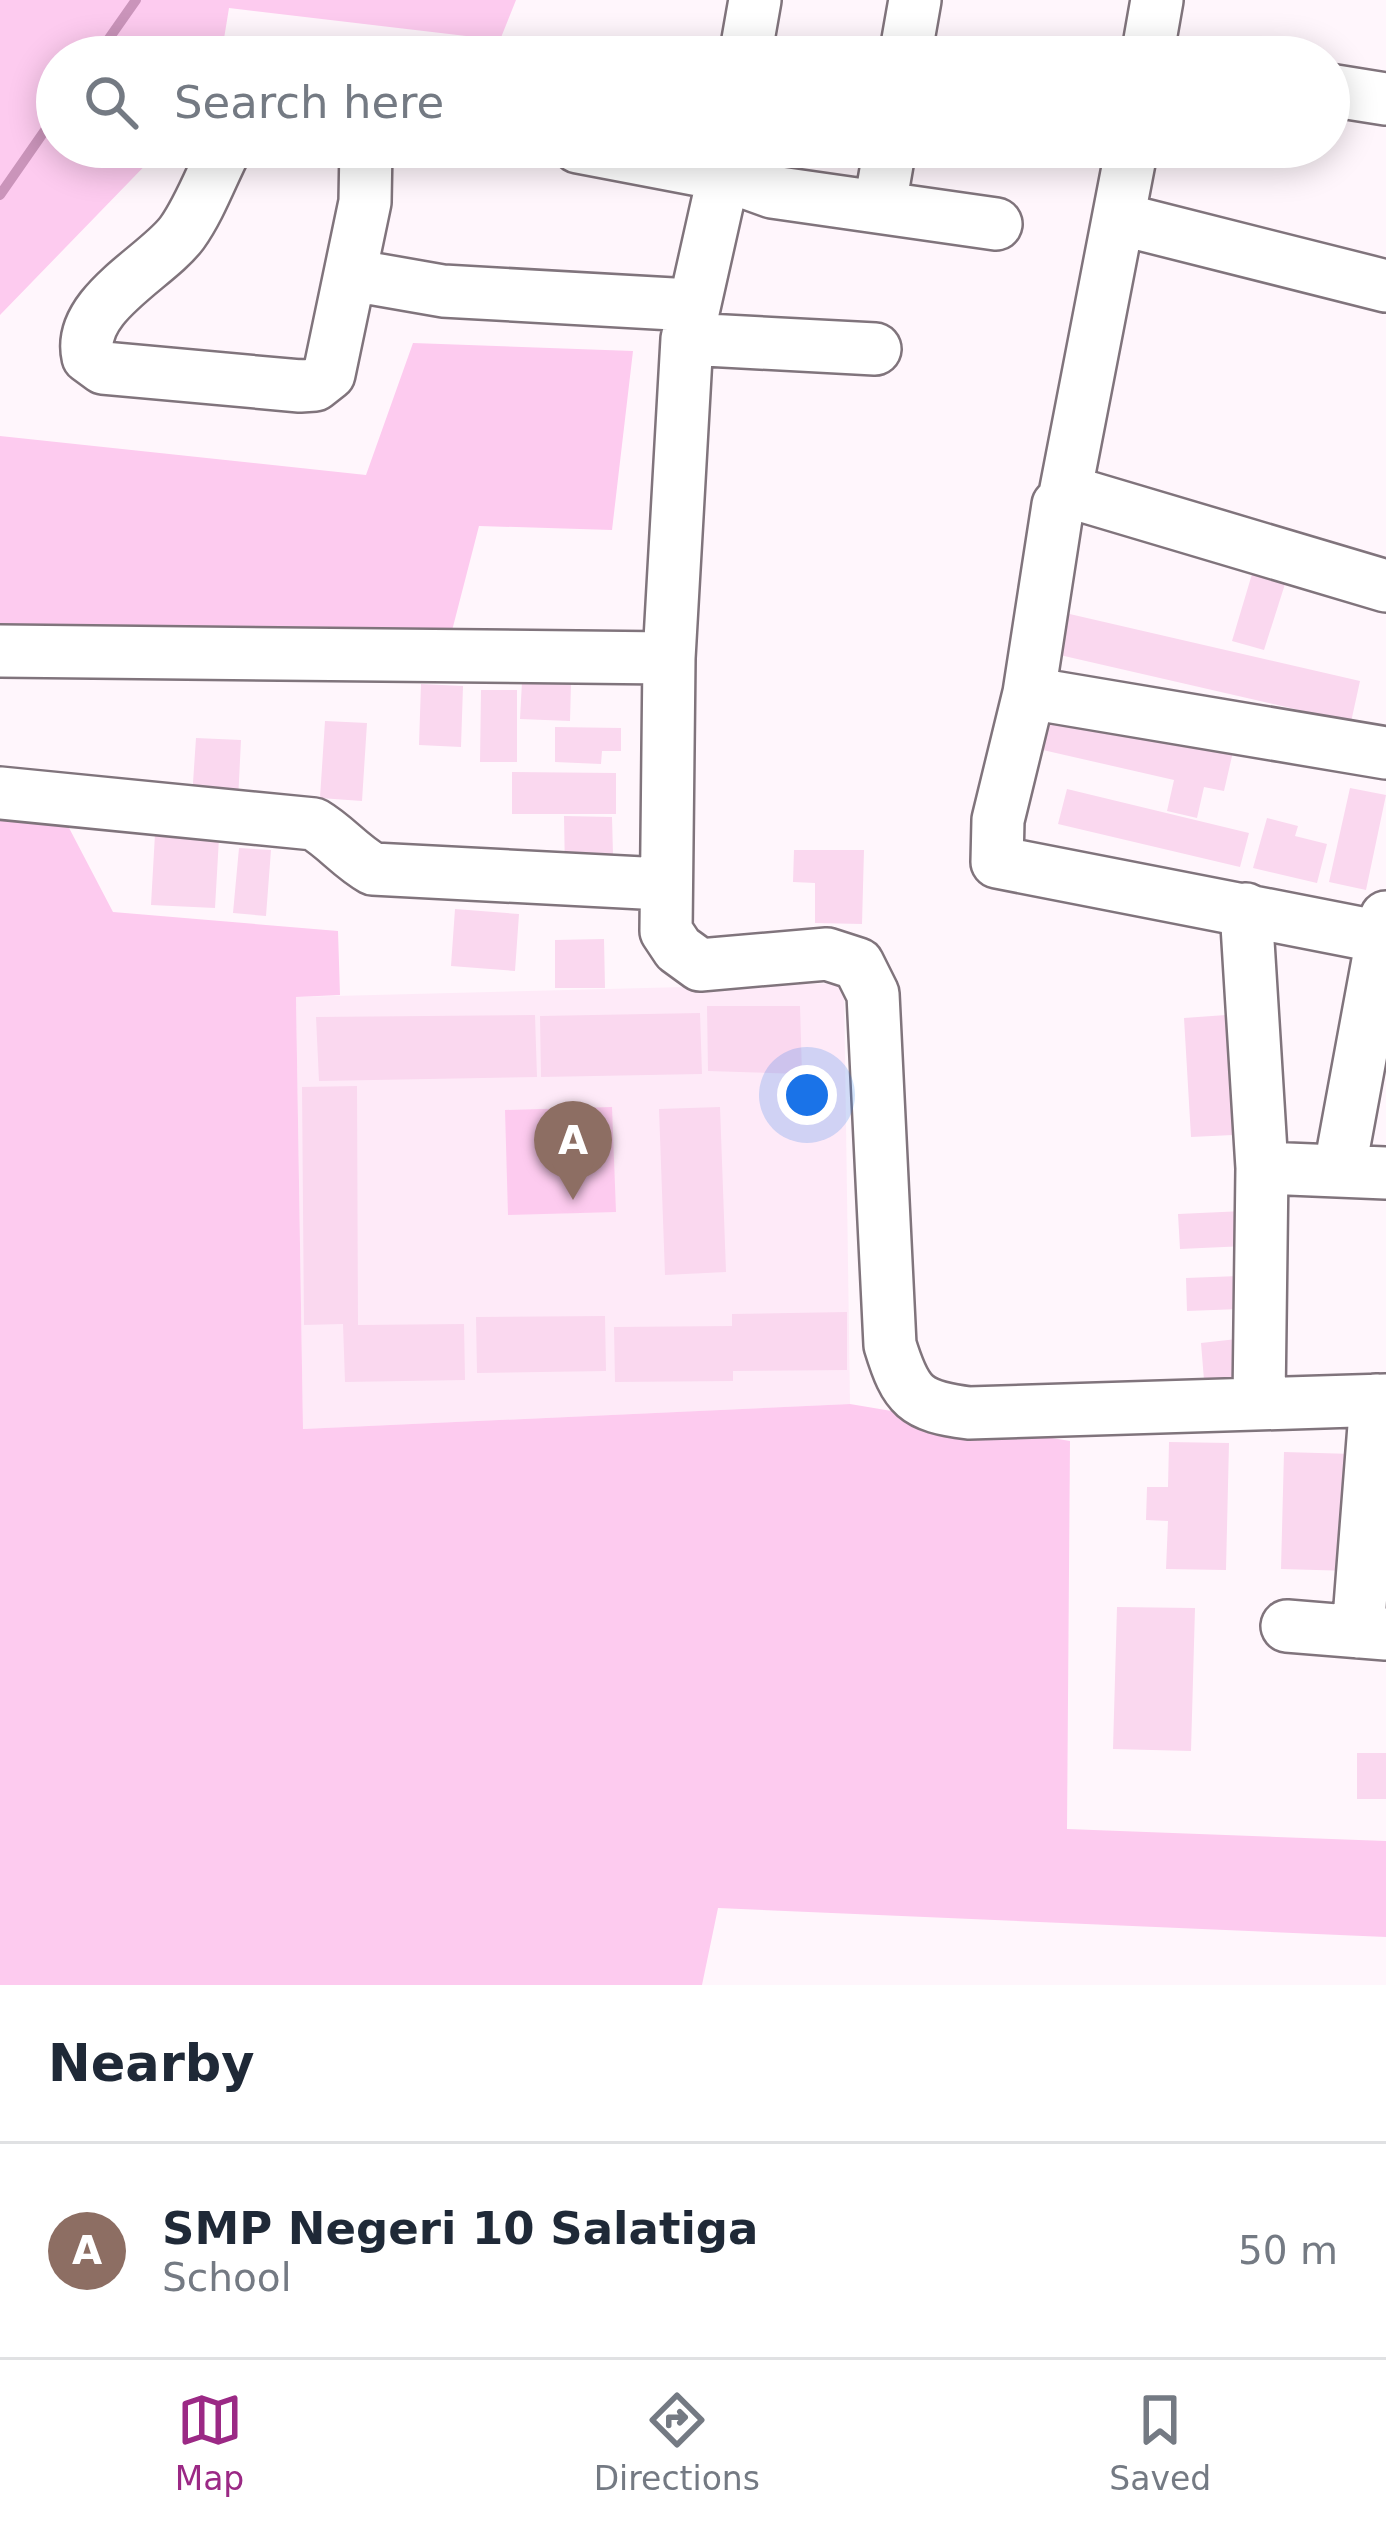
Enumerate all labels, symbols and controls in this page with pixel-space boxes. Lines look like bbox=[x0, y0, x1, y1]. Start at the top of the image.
search box bbox=[36, 36, 1350, 168]
icon: search bbox=[78, 69, 144, 135]
text: Search here bbox=[174, 76, 444, 129]
your location bbox=[777, 1065, 837, 1125]
pin: A bbox=[534, 1101, 612, 1200]
text: Nearby bbox=[48, 2034, 255, 2093]
text: SMP Negeri 10 Salatiga bbox=[162, 2202, 758, 2255]
text: A bbox=[72, 2228, 102, 2273]
text: 50 m bbox=[1238, 2228, 1338, 2273]
text: School bbox=[162, 2255, 291, 2300]
tab: Map bbox=[175, 2387, 244, 2498]
tab: Directions bbox=[594, 2387, 760, 2498]
tab: Saved bbox=[1109, 2387, 1211, 2498]

